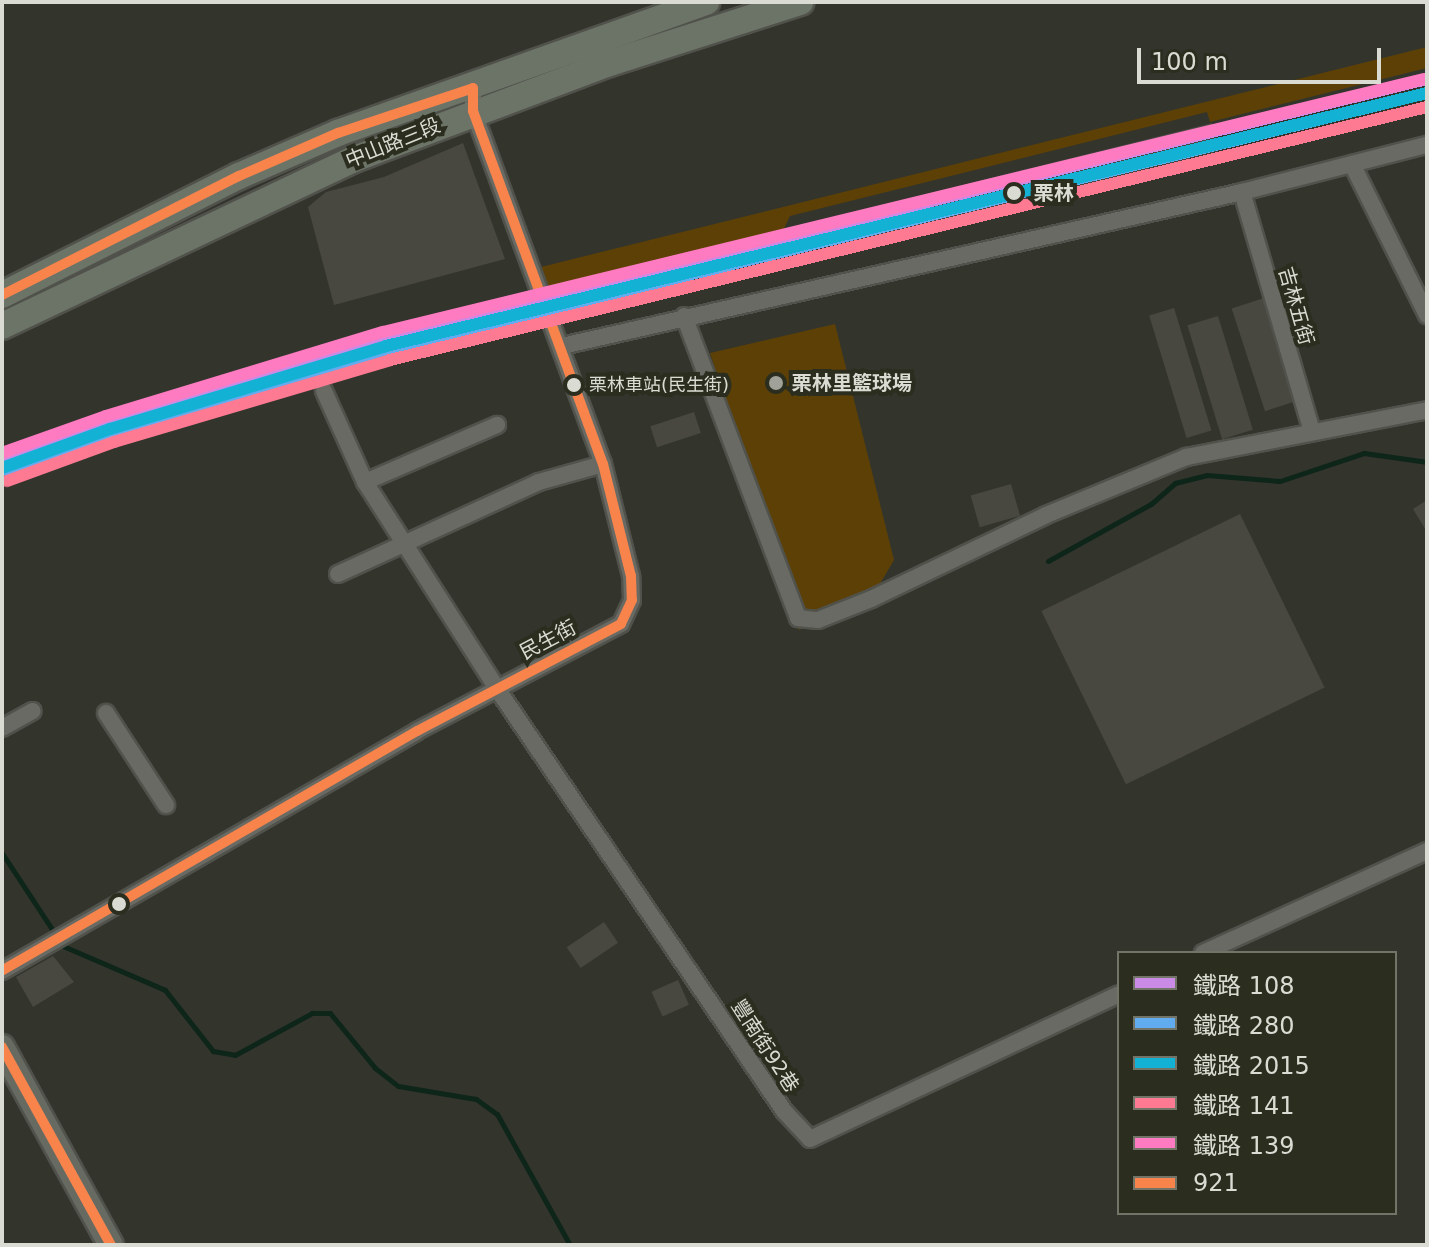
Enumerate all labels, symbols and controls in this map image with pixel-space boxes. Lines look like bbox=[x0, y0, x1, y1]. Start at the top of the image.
scale bar bbox=[1141, 32, 1385, 82]
text: 100 m bbox=[1151, 48, 1228, 76]
street label: 中山路三段 bbox=[342, 113, 444, 173]
marker: 栗林 bbox=[1001, 180, 1027, 206]
place label: 栗林 bbox=[1034, 181, 1074, 205]
street label: 吉林五街 bbox=[1273, 264, 1319, 348]
place label: 栗林里籃球場 bbox=[792, 371, 912, 395]
place label: 栗林車站(民生街) bbox=[589, 374, 729, 396]
marker: 栗林里籃球場 bbox=[767, 374, 785, 392]
marker: 栗林車站(民生街) bbox=[566, 377, 582, 393]
street label: 民生街 bbox=[516, 615, 580, 665]
unlabelled marker bbox=[111, 896, 127, 912]
legend bbox=[1117, 951, 1397, 1215]
text: 鐵路 108 bbox=[1193, 972, 1294, 1000]
street label: 豐南街92巷 bbox=[726, 995, 804, 1097]
text: 鐵路 280 bbox=[1193, 1012, 1294, 1040]
text: 鐵路 2015 bbox=[1193, 1052, 1310, 1080]
text: 鐵路 141 bbox=[1193, 1092, 1294, 1120]
text: 鐵路 139 bbox=[1193, 1132, 1294, 1160]
text: 921 bbox=[1193, 1169, 1239, 1197]

